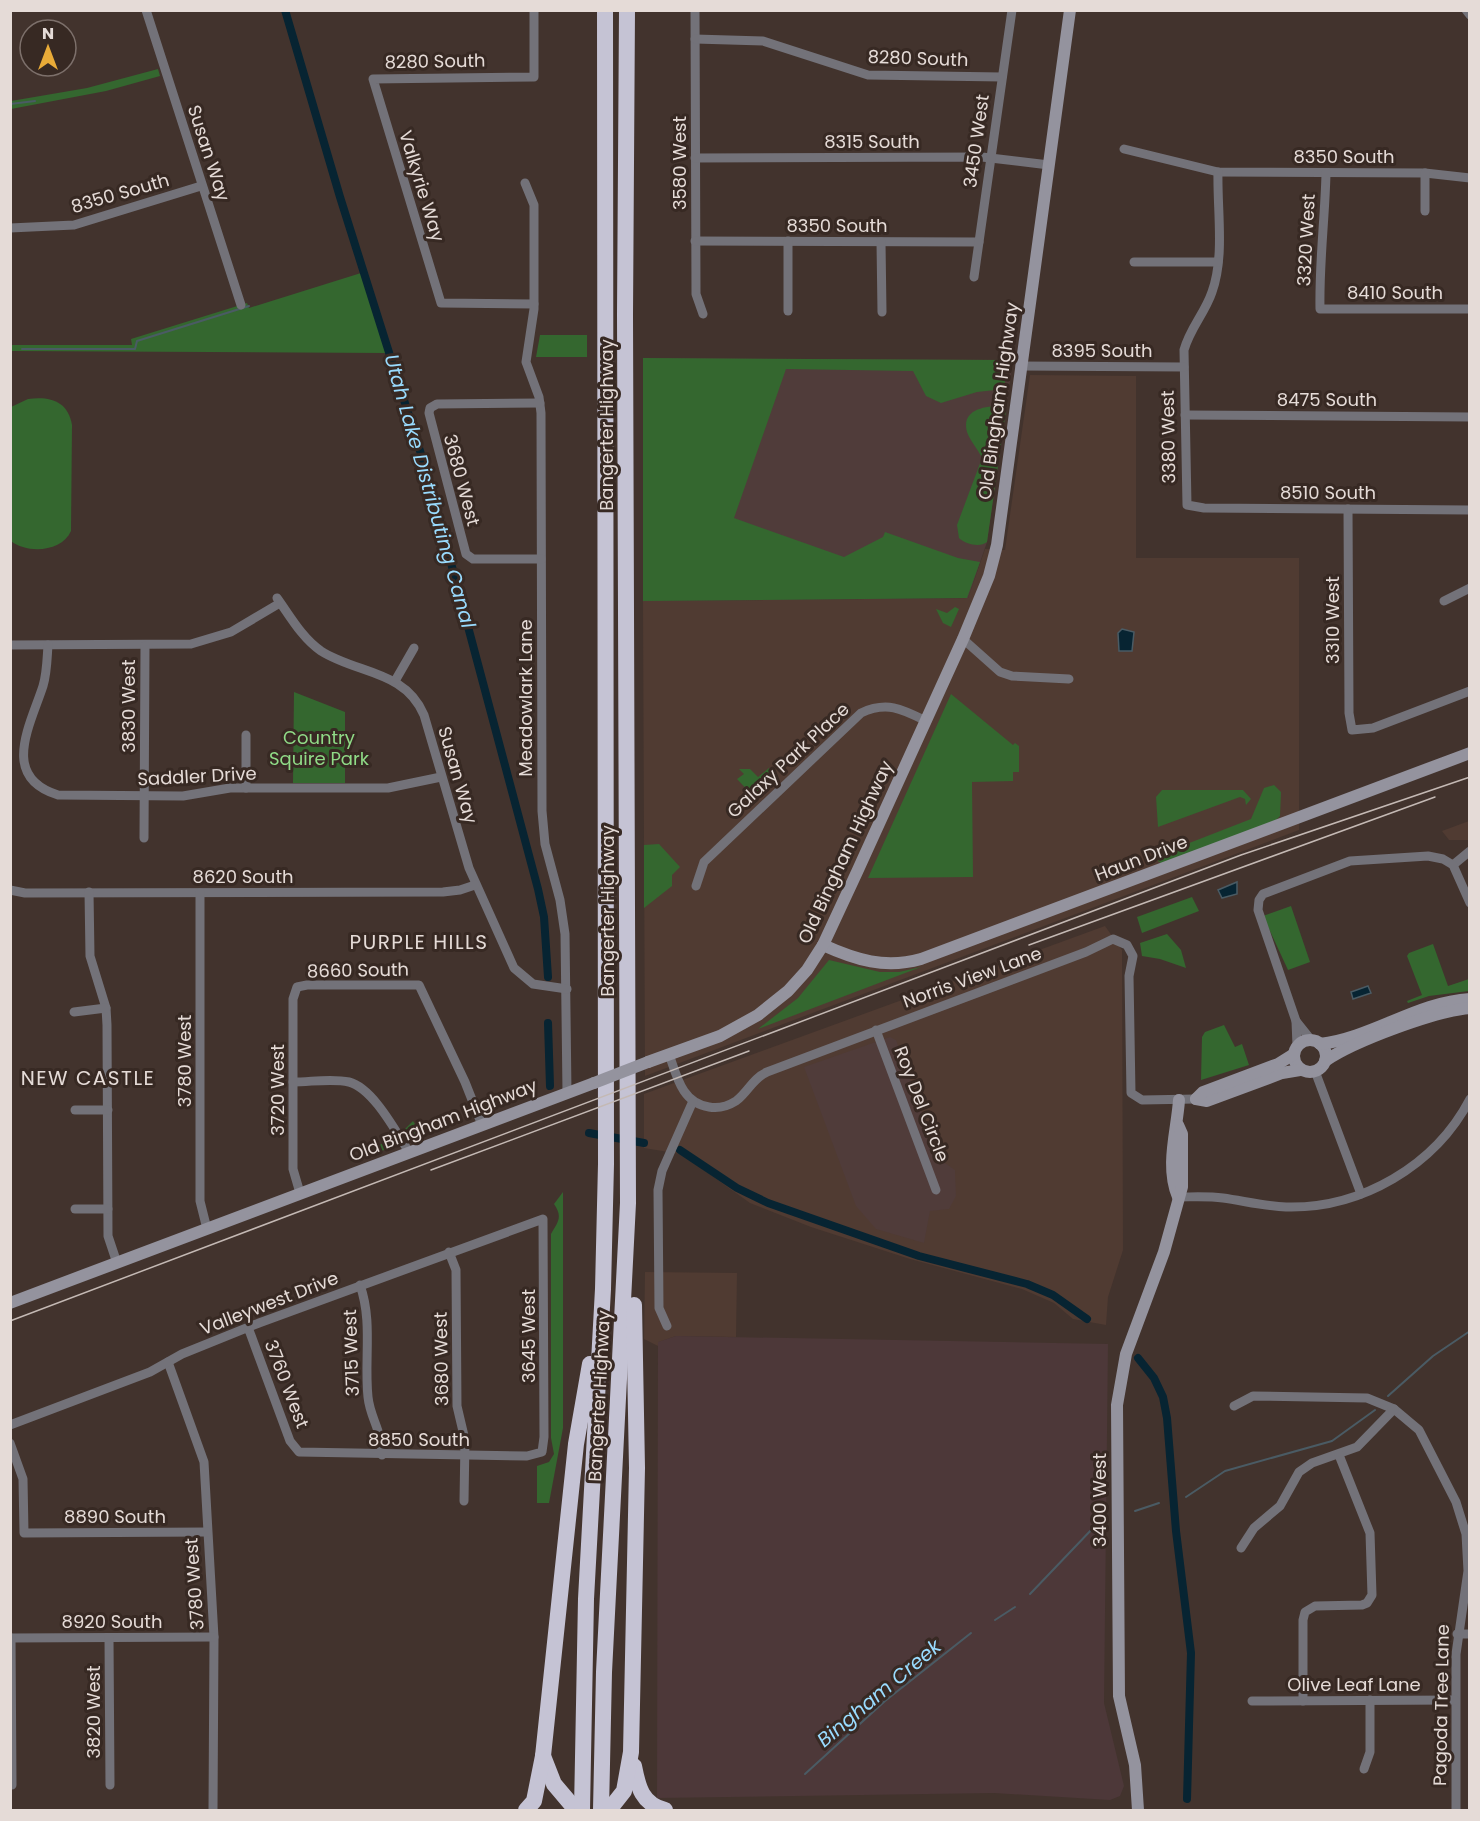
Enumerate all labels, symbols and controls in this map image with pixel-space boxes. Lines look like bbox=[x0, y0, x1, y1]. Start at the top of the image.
north arrow bbox=[18, 18, 78, 78]
text: N bbox=[42, 22, 54, 45]
street label: 8280 South bbox=[867, 44, 969, 72]
street label: 8280 South bbox=[384, 48, 486, 74]
street label: 3450 West bbox=[957, 93, 995, 189]
street label: Susan Way bbox=[182, 102, 236, 204]
street label: 3580 West bbox=[667, 116, 692, 210]
street label: Valkyrie Way bbox=[393, 127, 451, 245]
street label: 8315 South bbox=[824, 129, 920, 154]
street label: 8350 South bbox=[1293, 144, 1395, 169]
street label: 8350 South bbox=[68, 167, 172, 219]
street label: 3320 West bbox=[1291, 193, 1321, 287]
street label: 8350 South bbox=[786, 213, 888, 238]
street label: 8410 South bbox=[1347, 280, 1443, 305]
street label: Old Bingham Highway bbox=[972, 301, 1024, 501]
street label: 8395 South bbox=[1051, 338, 1153, 363]
street label: Bangerter Highway bbox=[594, 339, 619, 511]
water label: Utah Lake Distributing Canal bbox=[377, 351, 483, 631]
street label: 8475 South bbox=[1277, 387, 1377, 412]
street label: 3380 West bbox=[1155, 390, 1181, 484]
street label: 3680 West bbox=[438, 431, 486, 529]
street label: 8510 South bbox=[1280, 480, 1376, 505]
street label: 3310 West bbox=[1320, 576, 1345, 664]
street label: Meadowlark Lane bbox=[513, 619, 538, 777]
street label: 3830 West bbox=[116, 659, 141, 753]
street label: Galaxy Park Place bbox=[721, 697, 855, 823]
street label: Susan Way bbox=[432, 724, 484, 826]
park label: Country Squire Park bbox=[269, 725, 370, 771]
street label: Old Bingham Highway bbox=[792, 756, 898, 948]
street label: Saddler Drive bbox=[137, 760, 257, 792]
street label: Bangerter Highway bbox=[595, 825, 620, 997]
street label: Haun Drive bbox=[1091, 829, 1191, 887]
street label: 8620 South bbox=[193, 864, 293, 889]
district label: PURPLE HILLS bbox=[350, 928, 488, 956]
street label: Norris View Lane bbox=[899, 940, 1045, 1014]
street label: 8660 South bbox=[307, 957, 409, 983]
street label: 3780 West bbox=[172, 1015, 197, 1107]
street label: Roy Del Circle bbox=[888, 1043, 956, 1165]
street label: 3720 West bbox=[265, 1044, 290, 1136]
district label: NEW CASTLE bbox=[21, 1064, 155, 1092]
street label: Old Bingham Highway bbox=[345, 1073, 541, 1167]
street label: Valleywest Drive bbox=[196, 1265, 342, 1341]
street label: 3645 West bbox=[516, 1289, 541, 1383]
street label: 3715 West bbox=[337, 1309, 365, 1397]
street label: Bangerter Highway bbox=[582, 1310, 616, 1482]
street label: 3680 West bbox=[428, 1312, 454, 1406]
street label: 3760 West bbox=[259, 1336, 315, 1432]
street label: 8850 South bbox=[368, 1427, 470, 1452]
street label: 3400 West bbox=[1087, 1453, 1112, 1547]
street label: 8890 South bbox=[64, 1504, 166, 1529]
street label: 3780 West bbox=[178, 1537, 210, 1631]
street label: 8920 South bbox=[62, 1609, 162, 1634]
street label: Pagoda Tree Lane bbox=[1427, 1624, 1455, 1786]
water label: Bingham Creek bbox=[811, 1632, 948, 1753]
street label: 3820 West bbox=[81, 1665, 106, 1759]
street label: Olive Leaf Lane bbox=[1287, 1672, 1421, 1697]

